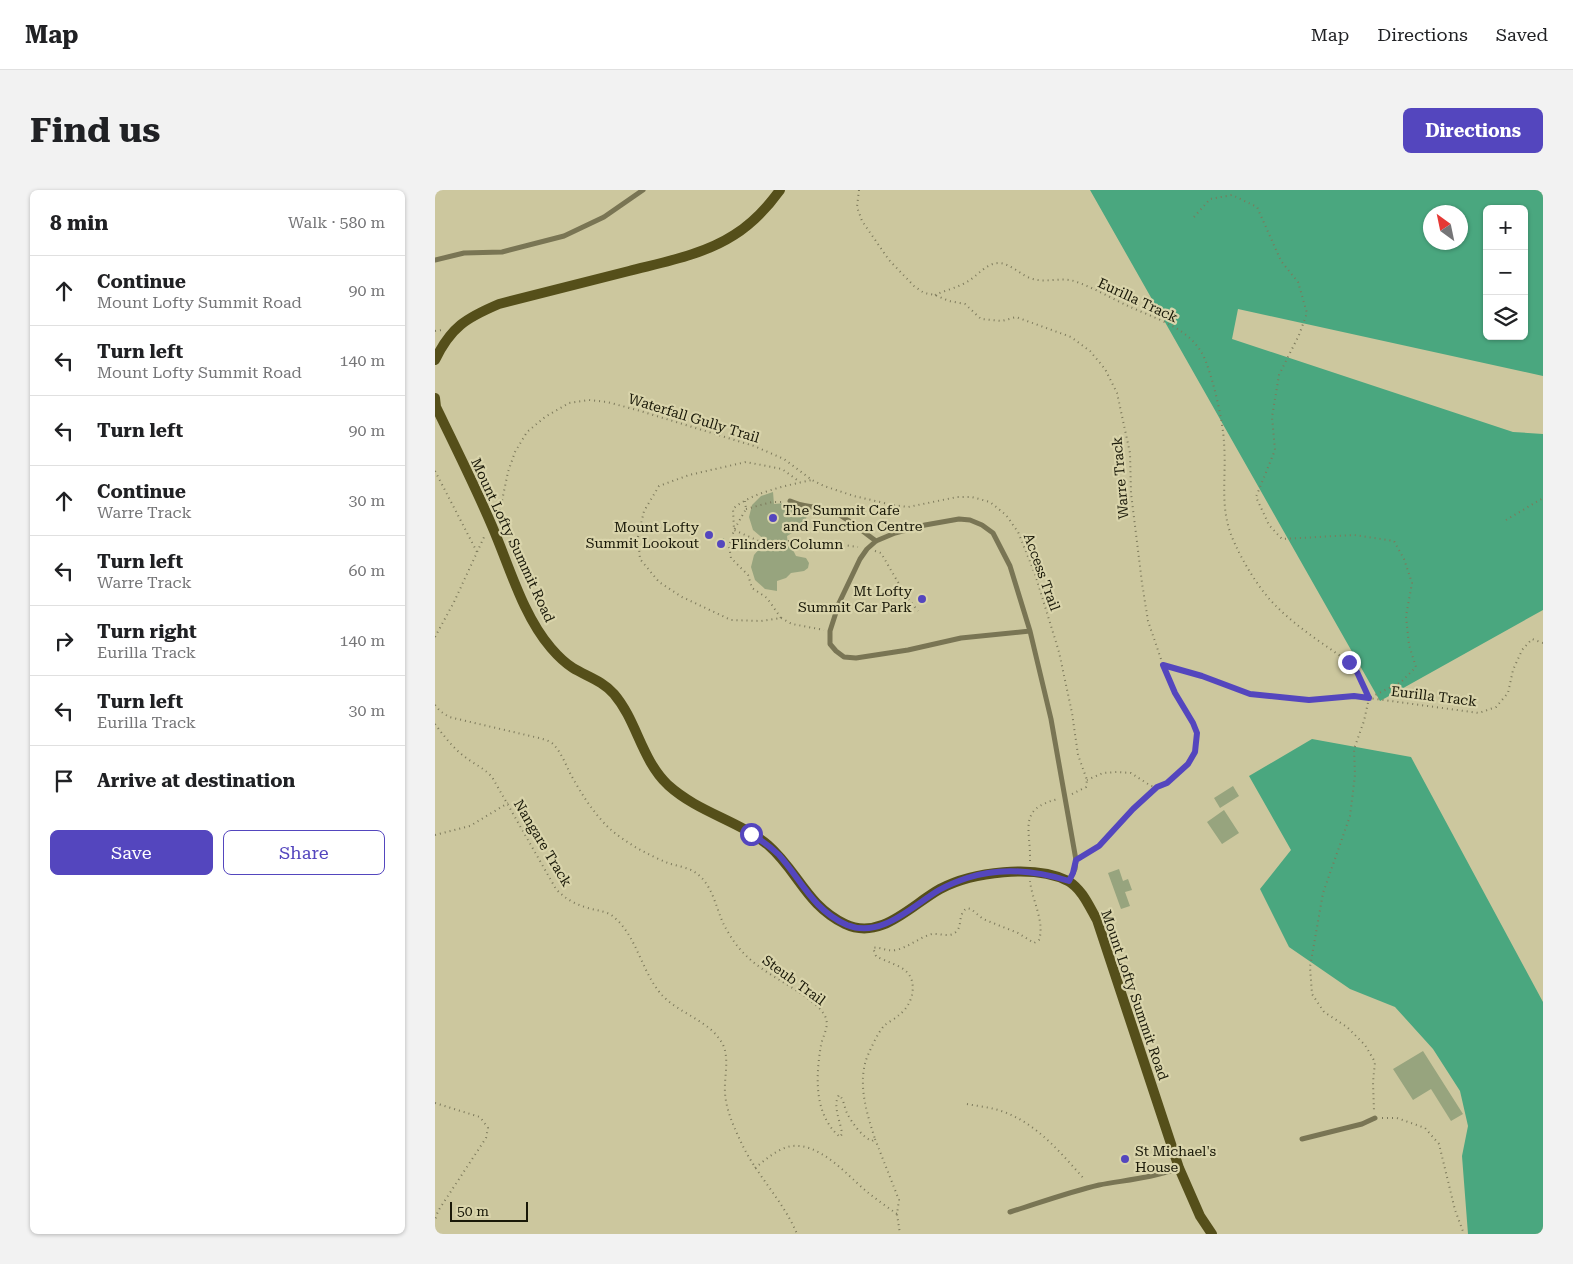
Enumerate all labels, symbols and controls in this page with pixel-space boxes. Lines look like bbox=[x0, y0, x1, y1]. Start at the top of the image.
text: Map bbox=[25, 21, 79, 49]
text: Map bbox=[1311, 24, 1349, 45]
text: Directions bbox=[1377, 24, 1468, 45]
text: Saved bbox=[1496, 24, 1548, 45]
button: Directions bbox=[1403, 108, 1543, 153]
text: Find us bbox=[30, 110, 160, 151]
north arrow bbox=[1423, 205, 1468, 250]
map controls bbox=[1483, 205, 1528, 340]
button: + bbox=[1483, 205, 1528, 250]
text: 8 min bbox=[50, 211, 108, 235]
text: Walk · 580 m bbox=[288, 213, 385, 232]
button: − bbox=[1483, 250, 1528, 295]
text: Continue bbox=[97, 270, 186, 293]
street label: Eurilla Track bbox=[1095, 274, 1181, 326]
icon: ahead bbox=[50, 277, 78, 305]
text: 90 m bbox=[348, 281, 385, 300]
text: Mount Lofty Summit Road bbox=[97, 293, 302, 312]
button: layers bbox=[1483, 295, 1528, 340]
text: Turn left bbox=[97, 340, 183, 363]
icon: left bbox=[50, 347, 78, 375]
text: 140 m bbox=[339, 351, 385, 370]
text: Mount Lofty Summit Road bbox=[97, 363, 302, 382]
street label: Waterfall Gully Trail bbox=[626, 390, 762, 446]
icon: left bbox=[50, 417, 78, 445]
text: Turn left bbox=[97, 419, 183, 442]
text: 90 m bbox=[348, 421, 385, 440]
street label: Warre Track bbox=[1108, 436, 1132, 520]
street label: Mount Lofty Summit Road bbox=[468, 455, 558, 625]
text: Continue bbox=[97, 480, 186, 503]
icon: ahead bbox=[50, 487, 78, 515]
text: 30 m bbox=[348, 491, 385, 510]
place label: The Summit Cafe and Function Centre bbox=[783, 502, 923, 534]
text: Warre Track bbox=[97, 503, 192, 522]
marker: The Summit Cafe and Function Centre bbox=[767, 512, 779, 524]
place label: Mount Lofty Summit Lookout bbox=[586, 519, 700, 551]
marker: Mount Lofty Summit Lookout bbox=[703, 529, 715, 541]
street label: Access Trail bbox=[1021, 531, 1064, 613]
place label: Flinders Column bbox=[731, 536, 843, 552]
marker: Flinders Column bbox=[715, 538, 727, 550]
text: Turn left bbox=[97, 550, 183, 573]
icon: left bbox=[50, 557, 78, 585]
text: 60 m bbox=[348, 561, 385, 580]
text: Warre Track bbox=[97, 573, 192, 592]
place label: Mt Lofty Summit Car Park bbox=[798, 583, 913, 615]
marker: Mt Lofty Summit Car Park bbox=[916, 593, 928, 605]
text: Turn right bbox=[97, 620, 197, 643]
icon: right bbox=[50, 627, 78, 655]
text: 140 m bbox=[339, 631, 385, 650]
text: Eurilla Track bbox=[97, 643, 196, 662]
route end bbox=[1338, 651, 1361, 674]
street label: Eurilla Track bbox=[1390, 683, 1478, 709]
text: Turn left bbox=[97, 690, 183, 713]
icon: left bbox=[50, 697, 78, 725]
text: 30 m bbox=[348, 701, 385, 720]
text: Eurilla Track bbox=[97, 713, 196, 732]
icon: arrive bbox=[50, 767, 78, 795]
text: Arrive at destination bbox=[97, 769, 295, 792]
street label: Nangare Track bbox=[511, 797, 575, 890]
route start bbox=[740, 823, 763, 846]
button: Save bbox=[50, 830, 213, 875]
button: Share bbox=[223, 830, 385, 875]
street label: Mount Lofty Summit Road bbox=[1098, 908, 1172, 1082]
street label: Steub Trail bbox=[759, 952, 829, 1009]
place label: St Michael's House bbox=[1135, 1143, 1216, 1175]
marker: St Michael's House bbox=[1119, 1153, 1131, 1165]
scale bar bbox=[450, 1199, 527, 1222]
text: 50 m bbox=[457, 1203, 489, 1219]

